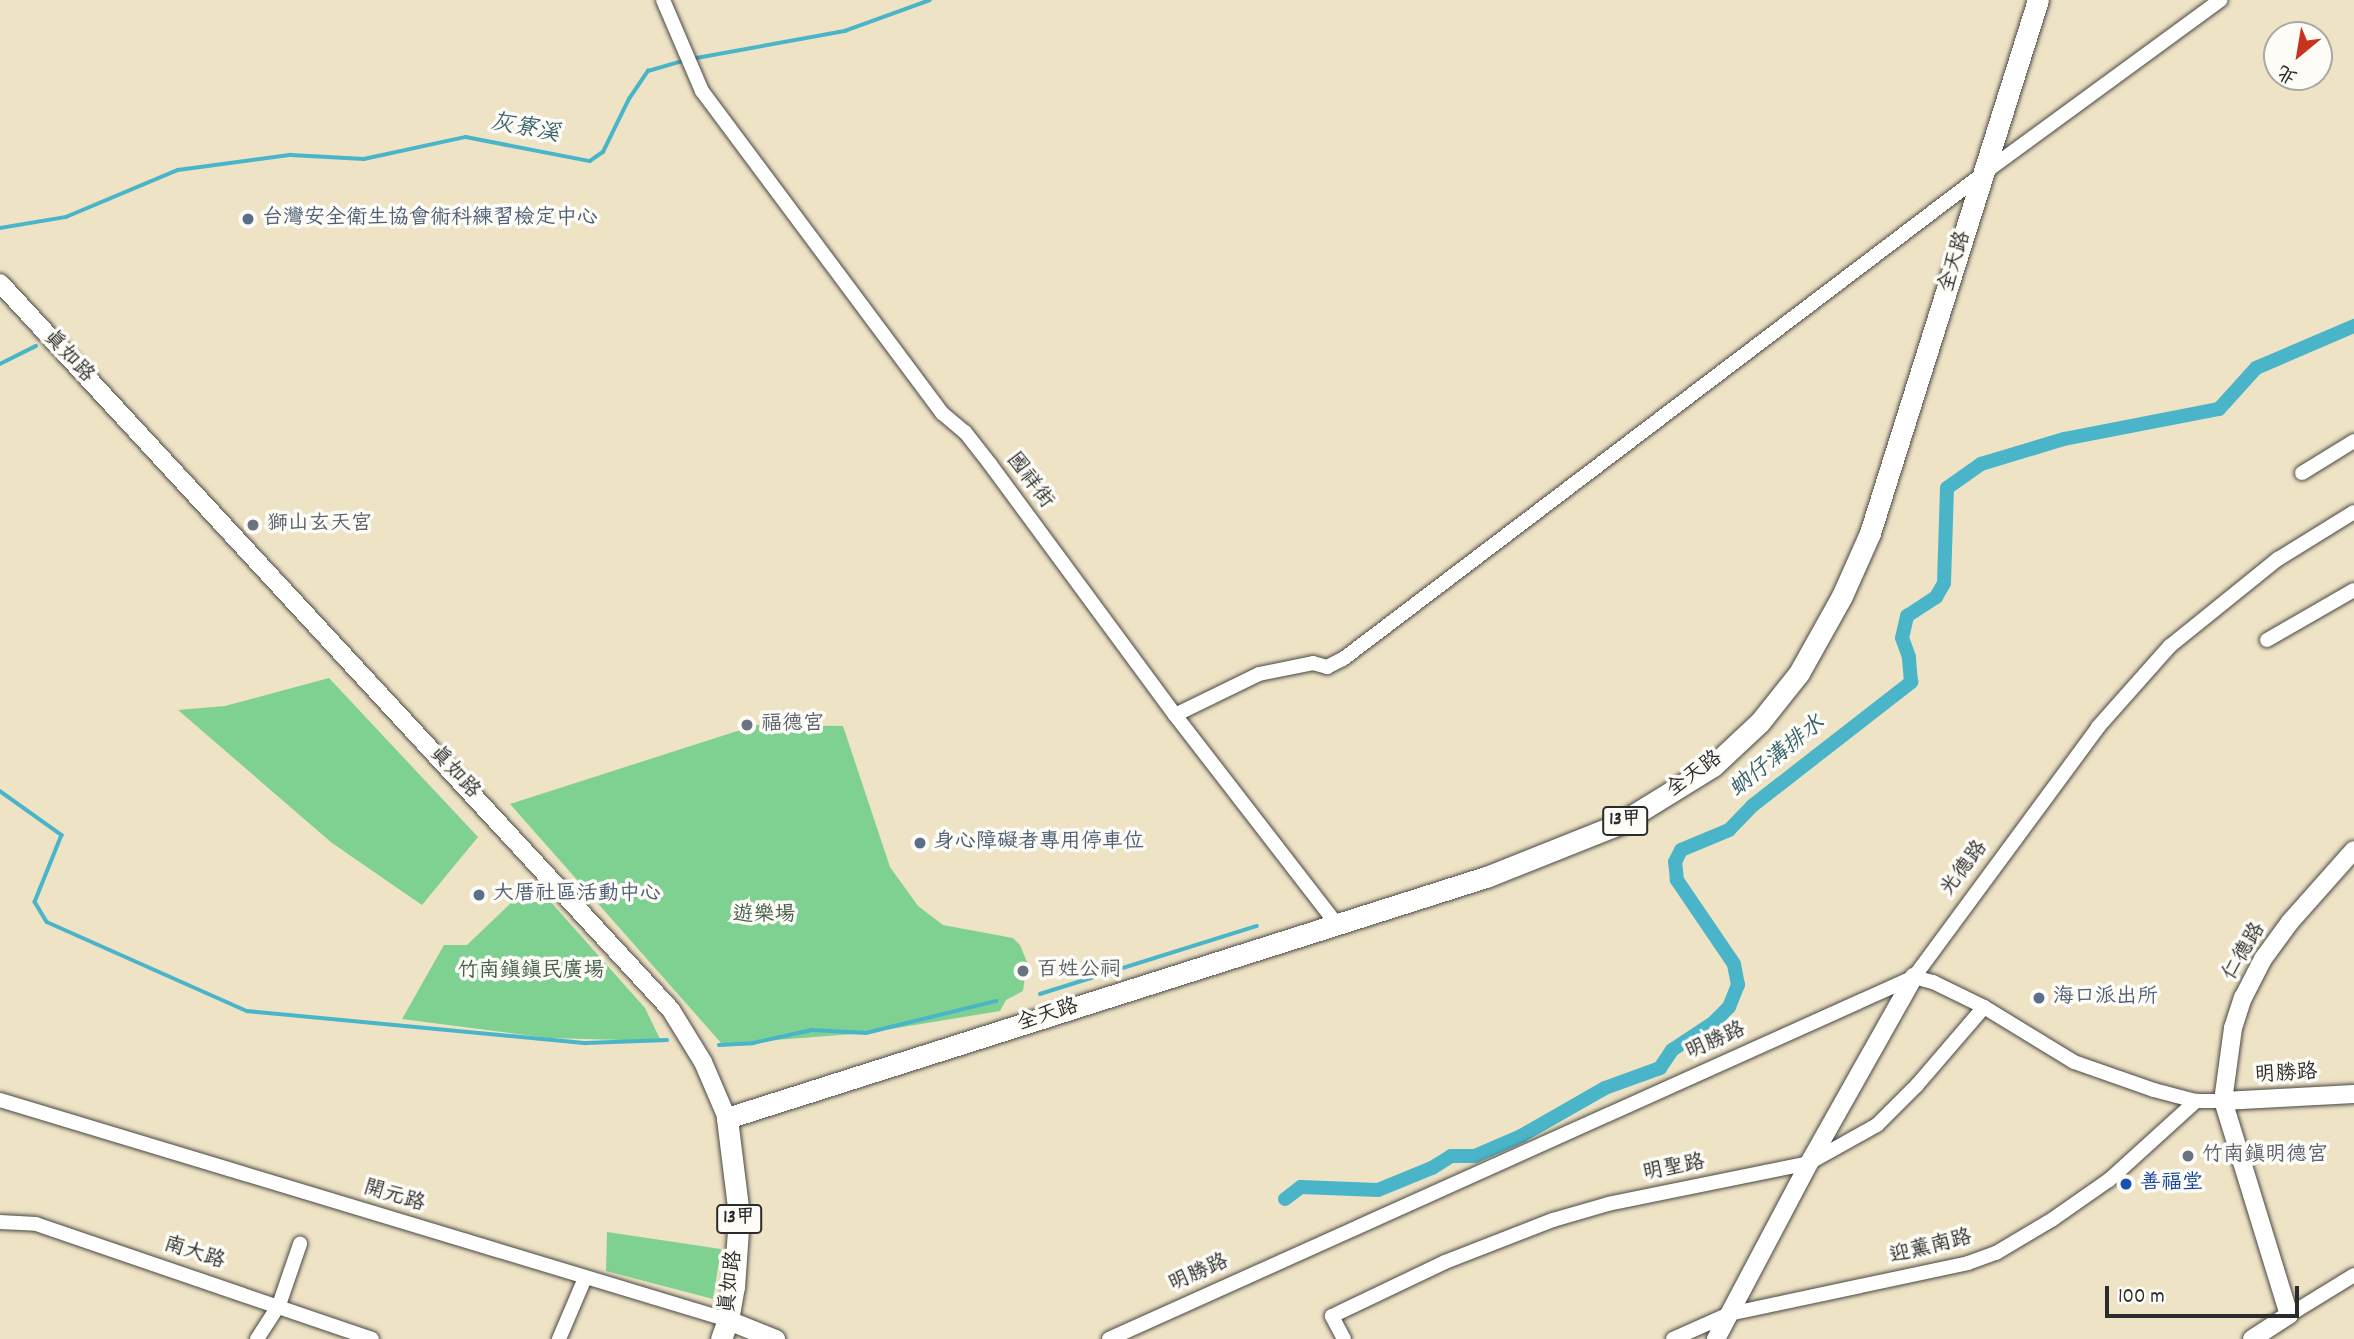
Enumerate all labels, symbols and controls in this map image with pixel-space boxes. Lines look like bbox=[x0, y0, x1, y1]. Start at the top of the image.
north arrow bbox=[2263, 21, 2333, 91]
text: 北 bbox=[2273, 56, 2303, 89]
water label: 灰寮溪 bbox=[489, 110, 561, 150]
place label: 台灣安全衛生協會術科練習檢定中心 bbox=[262, 206, 598, 232]
marker: 台灣安全衛生協會術科練習檢定中心 bbox=[240, 211, 256, 227]
street label: 全天路 bbox=[1935, 228, 1977, 296]
street label: 真如路 bbox=[37, 325, 99, 389]
street label: 國祥街 bbox=[1000, 448, 1058, 514]
place label: 獅山玄天宮 bbox=[267, 512, 372, 538]
marker: 獅山玄天宮 bbox=[245, 517, 261, 533]
water label: 蚋仔溝排水 bbox=[1725, 711, 1831, 805]
place label: 福德宮 bbox=[761, 712, 824, 738]
marker: 福德宮 bbox=[739, 717, 755, 733]
street label: 真如路 bbox=[423, 741, 485, 805]
street label: 全天路 bbox=[1662, 746, 1728, 804]
road number: 13甲 bbox=[1600, 806, 1650, 836]
place label: 身心障礙者專用停車位 bbox=[934, 830, 1144, 856]
marker: 身心障礙者專用停車位 bbox=[912, 835, 928, 851]
street label: 光德路 bbox=[1936, 836, 1994, 902]
place label: 大厝社區活動中心 bbox=[493, 882, 661, 908]
marker: 大厝社區活動中心 bbox=[471, 887, 487, 903]
park label: 遊樂場 bbox=[733, 903, 795, 929]
street label: 仁德路 bbox=[2218, 919, 2272, 985]
place label: 百姓公祠 bbox=[1037, 958, 1121, 984]
park label: 竹南鎮鎮民廣場 bbox=[458, 959, 604, 985]
marker: 百姓公祠 bbox=[1015, 963, 1031, 979]
place label: 海口派出所 bbox=[2053, 985, 2158, 1011]
marker: 海口派出所 bbox=[2031, 990, 2047, 1006]
street label: 全天路 bbox=[1014, 994, 1082, 1038]
street label: 明勝路 bbox=[1682, 1018, 1750, 1066]
street label: 明勝路 bbox=[2254, 1061, 2318, 1089]
place label: 竹南鎮明德宮 bbox=[2202, 1143, 2328, 1169]
marker: 竹南鎮明德宮 bbox=[2180, 1148, 2196, 1164]
street label: 明聖路 bbox=[1641, 1151, 1707, 1187]
place label: 善福堂 bbox=[2140, 1171, 2203, 1197]
street label: 開元路 bbox=[360, 1176, 428, 1218]
marker: 善福堂 bbox=[2118, 1176, 2134, 1192]
road number: 13甲 bbox=[714, 1204, 764, 1234]
street label: 迎薰南路 bbox=[1887, 1226, 1975, 1270]
street label: 南大路 bbox=[160, 1232, 228, 1276]
street label: 真如路 bbox=[716, 1249, 748, 1315]
street label: 明勝路 bbox=[1165, 1250, 1233, 1298]
scale bar bbox=[2109, 1272, 2303, 1316]
text: 100 m bbox=[2118, 1283, 2165, 1313]

